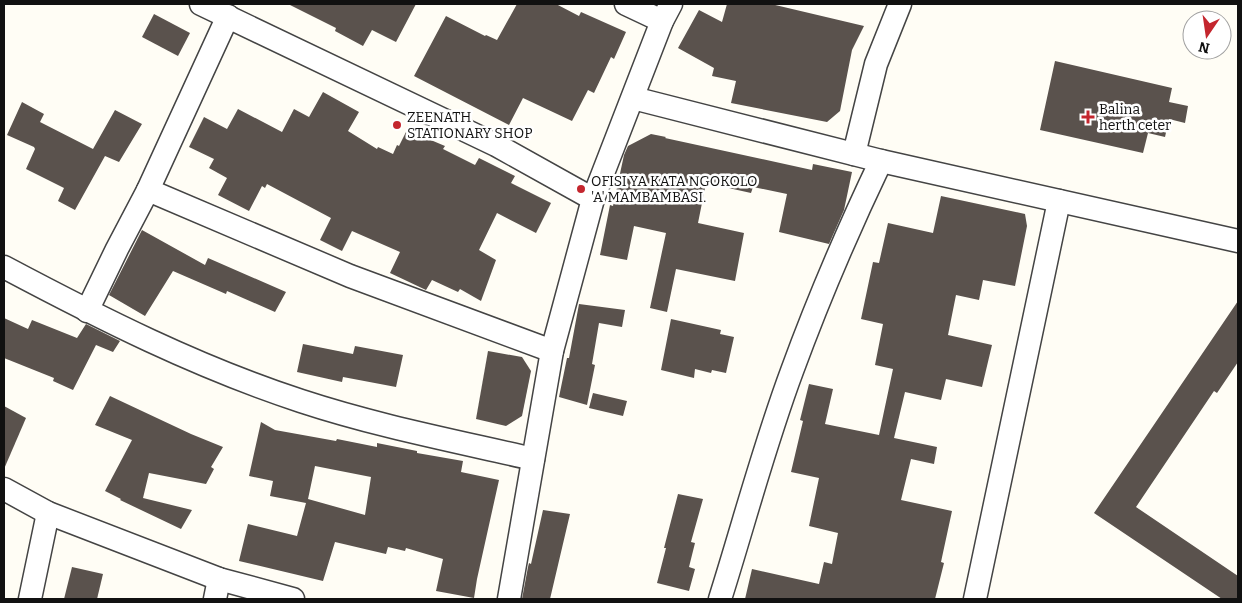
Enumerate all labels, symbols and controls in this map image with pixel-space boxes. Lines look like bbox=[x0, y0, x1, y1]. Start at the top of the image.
north arrow bbox=[1182, 10, 1232, 60]
text: N bbox=[1197, 38, 1211, 57]
place label: Balina herth ceter bbox=[1099, 101, 1171, 134]
place label: ZEENATH STATIONARY SHOP bbox=[407, 109, 532, 142]
marker: Balina herth ceter bbox=[1081, 110, 1095, 124]
marker: ZEENATH STATIONARY SHOP bbox=[391, 119, 403, 131]
place label: OFISI YA KATA NGOKOLO 'A' MAMBAMBASI. bbox=[591, 173, 757, 206]
marker: OFISI YA KATA NGOKOLO 'A' MAMBAMBASI. bbox=[575, 183, 587, 195]

